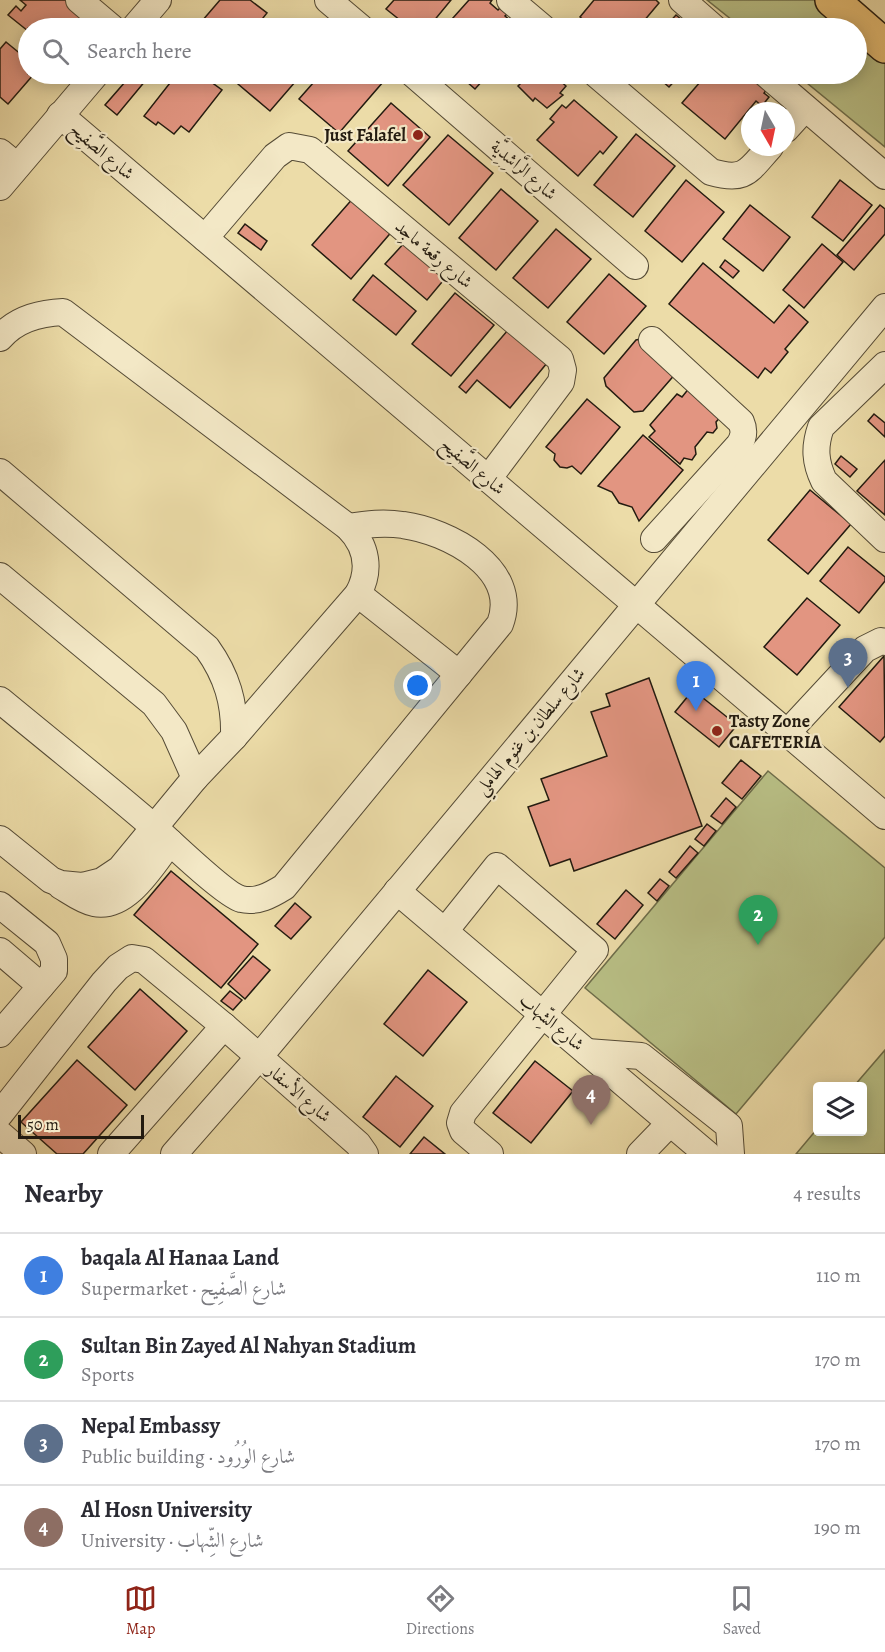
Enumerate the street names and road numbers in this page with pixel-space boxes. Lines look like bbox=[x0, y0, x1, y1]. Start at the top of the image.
street label: شارع الصَّفِيح bbox=[62, 115, 141, 188]
street label: شارع الرَّاشِدِيَّة bbox=[484, 132, 564, 208]
street label: شارع رِقعة ماجِد bbox=[388, 214, 478, 296]
street label: شارع الصَّفِيح bbox=[433, 430, 512, 503]
street label: شارع سلطان بن غنوم الهاملي bbox=[469, 662, 594, 803]
street label: شارع الشِّهاب bbox=[513, 988, 590, 1058]
street label: شارع الأسفار bbox=[258, 1056, 337, 1130]

